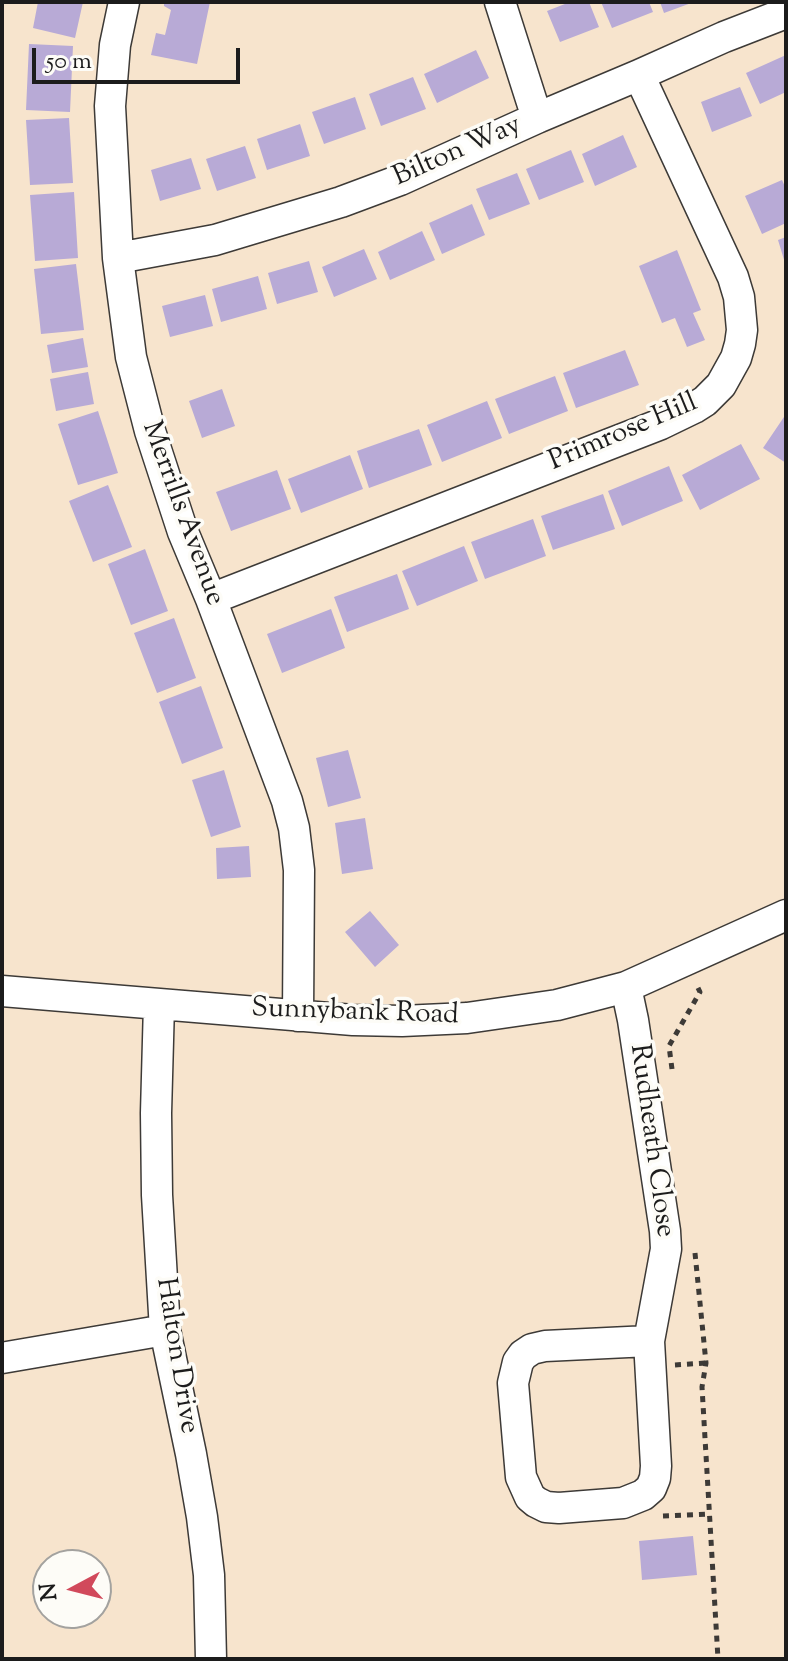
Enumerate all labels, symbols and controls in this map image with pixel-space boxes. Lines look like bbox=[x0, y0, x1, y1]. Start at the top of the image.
scale bar bbox=[36, 32, 244, 82]
text: 50 m bbox=[46, 45, 92, 79]
street label: Bilton Way bbox=[389, 110, 527, 196]
street label: Primrose Hill bbox=[545, 388, 703, 480]
street label: Merrills Avenue bbox=[132, 417, 230, 611]
street label: Sunnybank Road bbox=[251, 994, 459, 1034]
street label: Rudheath Close bbox=[620, 1042, 680, 1240]
street label: Halton Drive bbox=[146, 1276, 204, 1436]
north arrow bbox=[32, 1549, 112, 1629]
text: N bbox=[33, 1581, 67, 1602]

